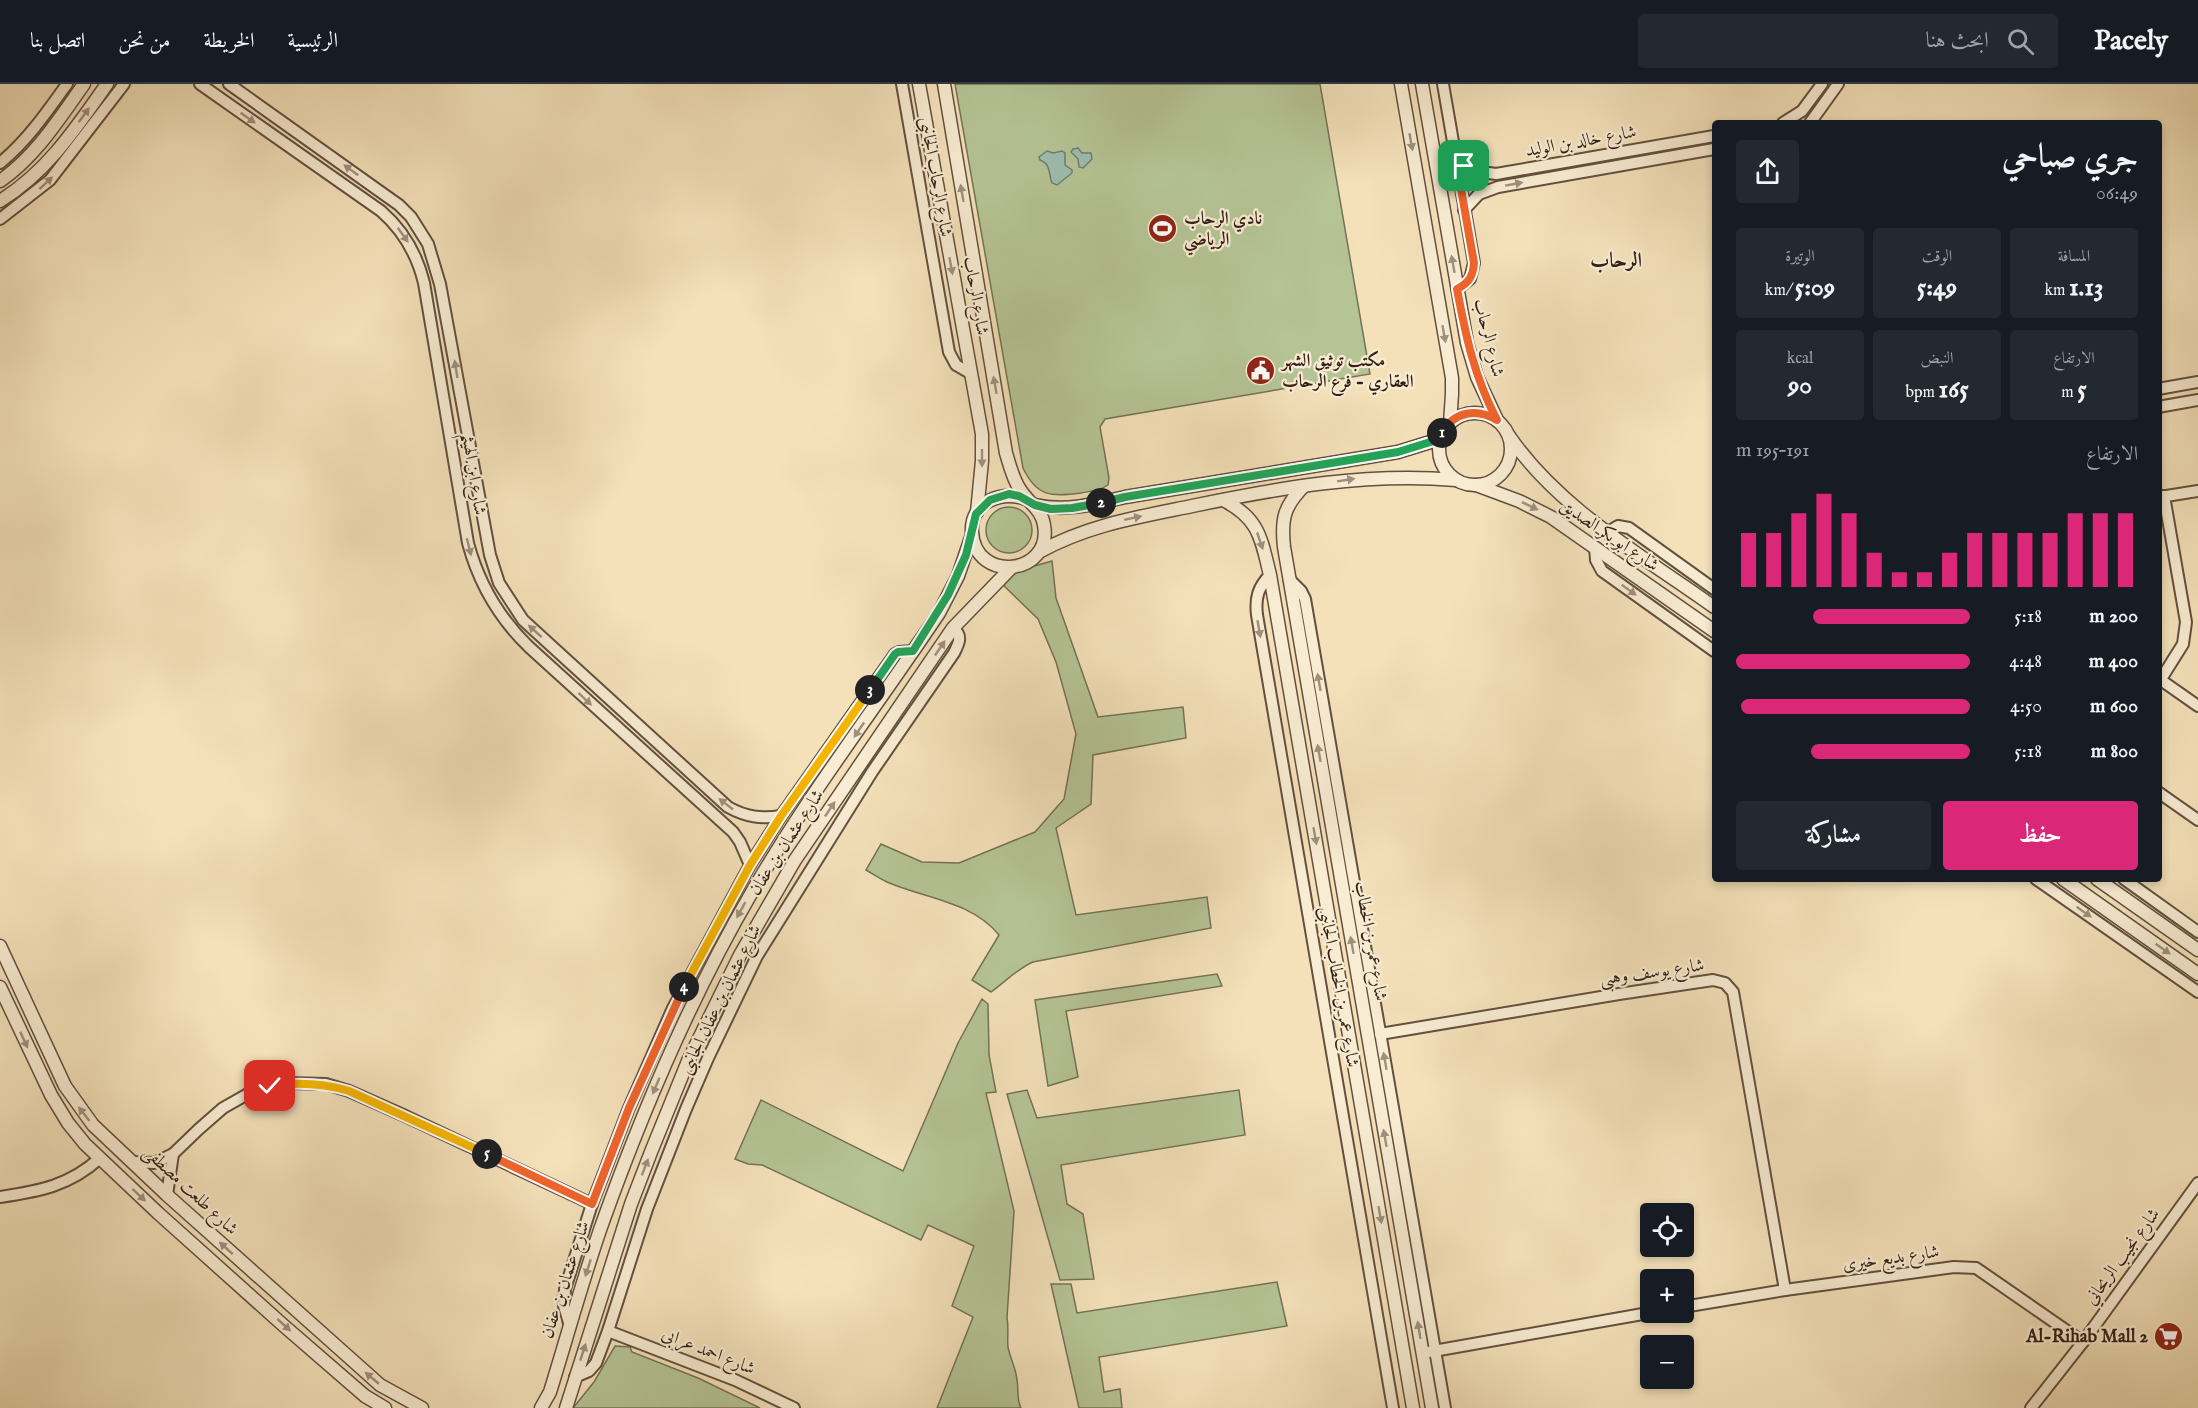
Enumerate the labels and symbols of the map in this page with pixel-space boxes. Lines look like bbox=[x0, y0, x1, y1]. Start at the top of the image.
one-way arrow bbox=[78, 108, 90, 124]
one-way arrow bbox=[239, 112, 255, 124]
street label: شارع الرحاب الجانبى bbox=[911, 115, 957, 239]
street label: شارع خالد بن الوليد bbox=[1524, 121, 1639, 165]
one-way arrow bbox=[1406, 132, 1415, 151]
pin bbox=[1438, 140, 1489, 191]
one-way arrow bbox=[343, 164, 359, 176]
one-way arrow bbox=[38, 177, 53, 190]
one-way arrow bbox=[1505, 179, 1524, 188]
one-way arrow bbox=[958, 183, 967, 202]
place label: نادي الرحاب الرياضي bbox=[1184, 208, 1262, 256]
sports icon: نادي الرحاب الرياضي bbox=[1147, 213, 1179, 245]
one-way arrow bbox=[396, 227, 408, 242]
district label: الرحاب bbox=[1590, 248, 1642, 275]
one-way arrow bbox=[1448, 254, 1457, 273]
street label: شارع الرحاب bbox=[955, 255, 993, 338]
one-way arrow bbox=[947, 256, 956, 275]
street label: شارع الرحاب bbox=[1465, 296, 1509, 380]
one-way arrow bbox=[1440, 324, 1449, 343]
place label: مكتب توثيق الشهر العقاري - فرع الرحاب bbox=[1280, 350, 1414, 396]
public building icon: مكتب توثيق الشهر العقاري - فرع الرحاب bbox=[1245, 355, 1277, 387]
one-way arrow bbox=[451, 360, 460, 379]
one-way arrow bbox=[990, 375, 999, 394]
pin: 1 bbox=[1427, 418, 1457, 448]
street label: شارع ابن الهيثم bbox=[450, 431, 491, 518]
one-way arrow bbox=[977, 449, 987, 468]
one-way arrow bbox=[1336, 476, 1355, 485]
pin: 2 bbox=[1086, 488, 1116, 518]
street label: شارع ابو بكر الصديق bbox=[1554, 494, 1663, 579]
one-way arrow bbox=[1522, 502, 1539, 511]
one-way arrow bbox=[1124, 513, 1143, 522]
one-way arrow bbox=[1256, 532, 1266, 550]
one-way arrow bbox=[465, 537, 475, 556]
one-way arrow bbox=[1620, 584, 1636, 596]
one-way arrow bbox=[1255, 620, 1264, 639]
one-way arrow bbox=[528, 625, 543, 638]
one-way arrow bbox=[934, 640, 946, 656]
one-way arrow bbox=[1314, 673, 1323, 692]
pin: 3 bbox=[855, 675, 885, 705]
one-way arrow bbox=[577, 692, 592, 705]
one-way arrow bbox=[853, 721, 865, 737]
one-way arrow bbox=[1314, 744, 1323, 763]
street label: شارع عثمان بن عفان bbox=[744, 786, 832, 902]
one-way arrow bbox=[719, 799, 734, 811]
one-way arrow bbox=[824, 801, 836, 817]
one-way arrow bbox=[1311, 827, 1320, 846]
street label: شارع عمر بن الخطاب bbox=[1346, 879, 1392, 1003]
one-way arrow bbox=[736, 902, 746, 919]
street label: شارع عمر بن الخطاب الجانبى bbox=[1311, 905, 1363, 1070]
one-way arrow bbox=[2075, 906, 2091, 918]
street label: شارع عثمان بن عفان الجانبى bbox=[675, 921, 769, 1079]
one-way arrow bbox=[1347, 936, 1356, 955]
one-way arrow bbox=[2154, 943, 2170, 955]
street label: شارع يوسف وهبى bbox=[1598, 954, 1706, 994]
pin: 4 bbox=[669, 972, 699, 1002]
one-way arrow bbox=[20, 1032, 29, 1049]
one-way arrow bbox=[1380, 1051, 1389, 1070]
pin bbox=[244, 1060, 295, 1111]
one-way arrow bbox=[651, 1077, 661, 1095]
one-way arrow bbox=[79, 1107, 91, 1122]
one-way arrow bbox=[1381, 1128, 1390, 1147]
pin: 5 bbox=[472, 1139, 502, 1169]
street label: شارع طلعت مصطفى bbox=[136, 1141, 242, 1242]
one-way arrow bbox=[641, 1158, 650, 1176]
one-way arrow bbox=[131, 1188, 146, 1201]
street label: شارع نجيب الريحاني bbox=[2080, 1204, 2168, 1311]
one-way arrow bbox=[1376, 1205, 1385, 1224]
street label: شارع عثمان بن عفان bbox=[536, 1218, 598, 1342]
street label: شارع بديع خيرى bbox=[1841, 1241, 1941, 1280]
one-way arrow bbox=[219, 1242, 234, 1255]
one-way arrow bbox=[583, 1259, 592, 1277]
one-way arrow bbox=[276, 1319, 292, 1332]
one-way arrow bbox=[1414, 1320, 1423, 1339]
supermarket icon: Al-Rihab Mall 2 bbox=[2153, 1321, 2185, 1353]
street label: شارع احمد عرابى bbox=[657, 1323, 758, 1383]
place label: Al-Rihab Mall 2 bbox=[2025, 1326, 2149, 1349]
one-way arrow bbox=[579, 1343, 588, 1361]
one-way arrow bbox=[365, 1372, 380, 1385]

